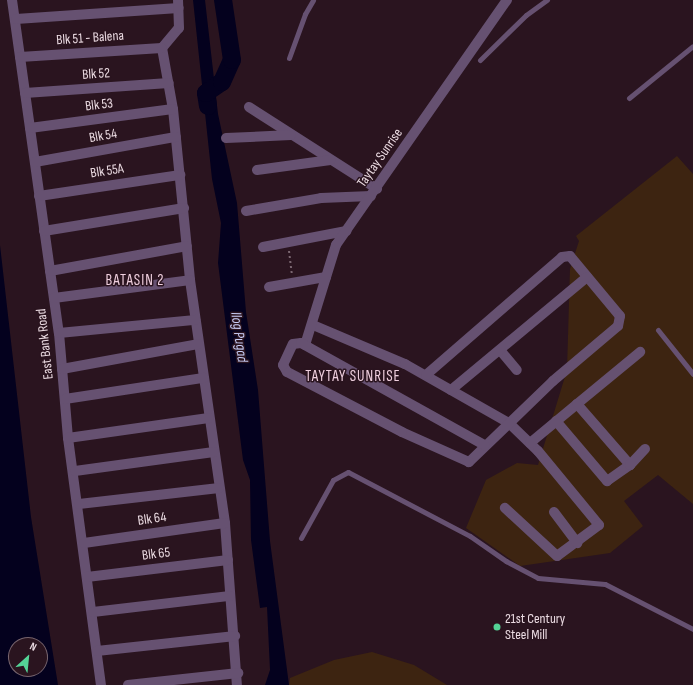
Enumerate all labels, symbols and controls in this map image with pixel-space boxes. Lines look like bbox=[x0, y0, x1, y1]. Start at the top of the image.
street label: Blk 51 - Balena bbox=[56, 27, 124, 49]
street label: Blk 52 bbox=[82, 65, 110, 83]
street label: Blk 53 bbox=[84, 95, 114, 115]
street label: Blk 54 bbox=[88, 125, 118, 147]
street label: Taytay Sunrise bbox=[354, 125, 406, 191]
street label: Blk 55A bbox=[89, 160, 125, 182]
district label: BATASIN 2 bbox=[105, 272, 165, 290]
street label: East Bank Road bbox=[33, 308, 57, 380]
water label: Ilog Pugad bbox=[227, 311, 251, 363]
district label: TAYTAY SUNRISE bbox=[305, 368, 401, 386]
street label: Blk 64 bbox=[137, 509, 167, 529]
street label: Blk 65 bbox=[141, 544, 171, 564]
place label: 21st Century Steel Mill bbox=[505, 611, 565, 644]
marker: 21st Century Steel Mill bbox=[492, 622, 502, 632]
north arrow bbox=[8, 637, 48, 677]
text: N bbox=[28, 640, 39, 654]

